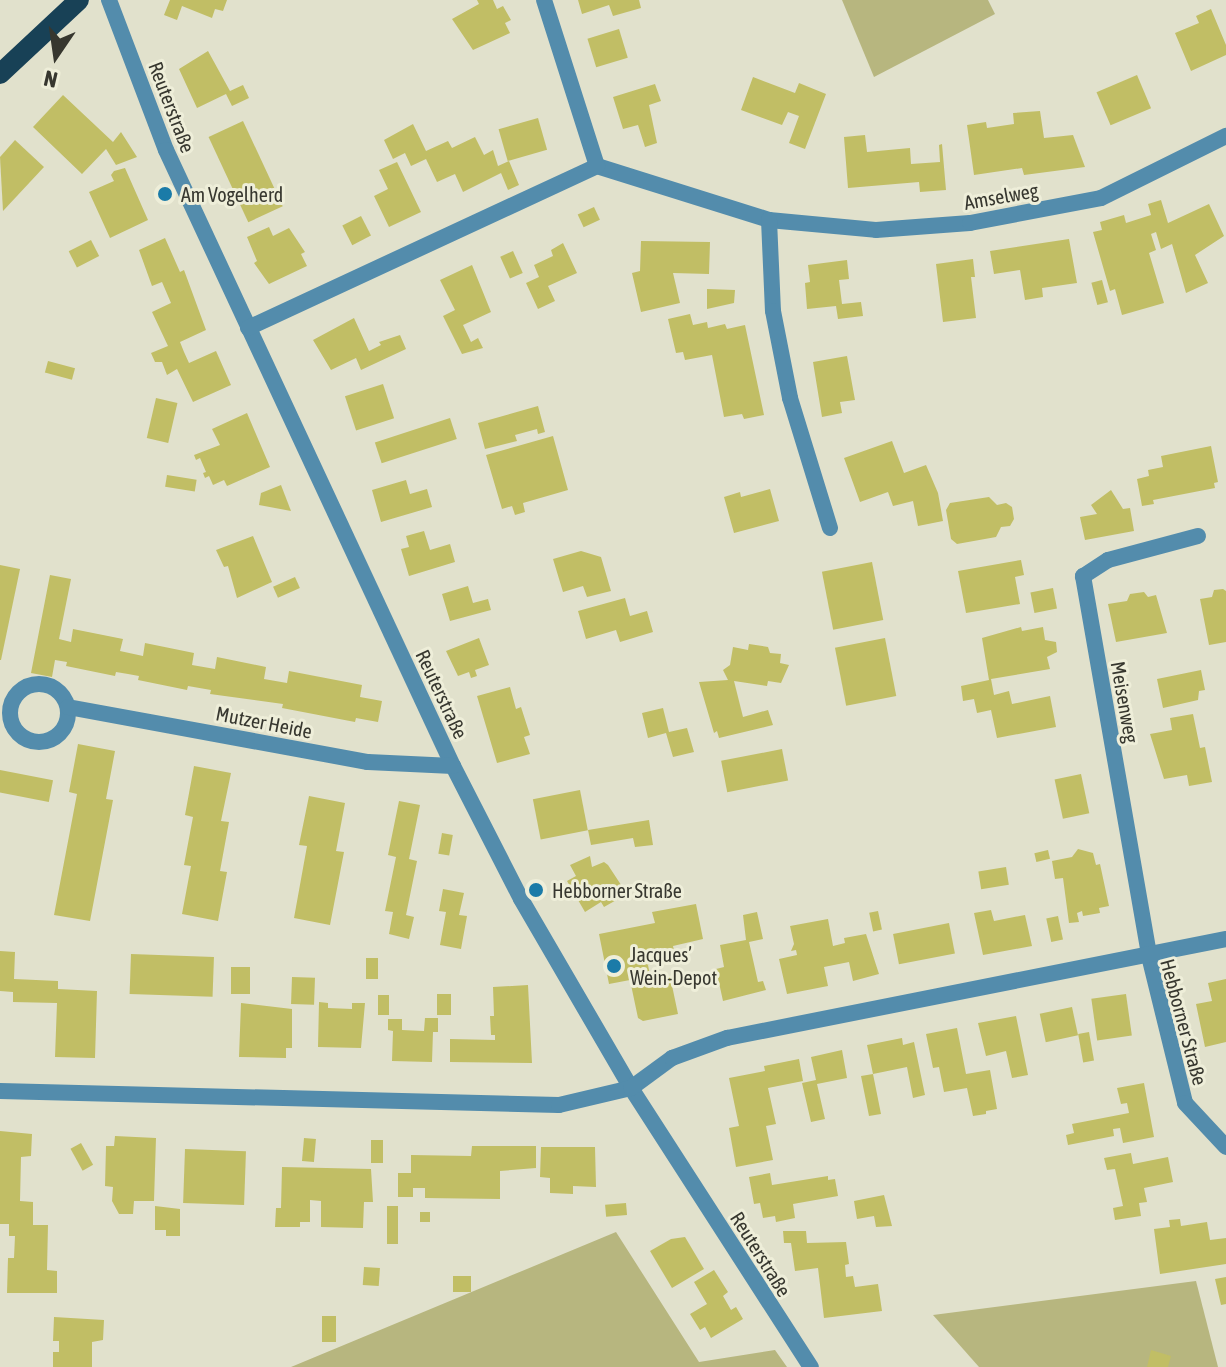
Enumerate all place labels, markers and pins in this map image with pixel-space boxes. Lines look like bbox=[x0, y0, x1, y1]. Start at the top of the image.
place label: Am Vogelherd bbox=[181, 182, 283, 206]
marker: Am Vogelherd bbox=[156, 185, 174, 203]
place label: Hebborner Straße bbox=[552, 878, 682, 902]
marker: Hebborner Straße bbox=[527, 881, 545, 899]
place label: Jacques’ Wein-Depot bbox=[630, 942, 717, 989]
marker: Jacques’ Wein-Depot bbox=[605, 957, 623, 975]

